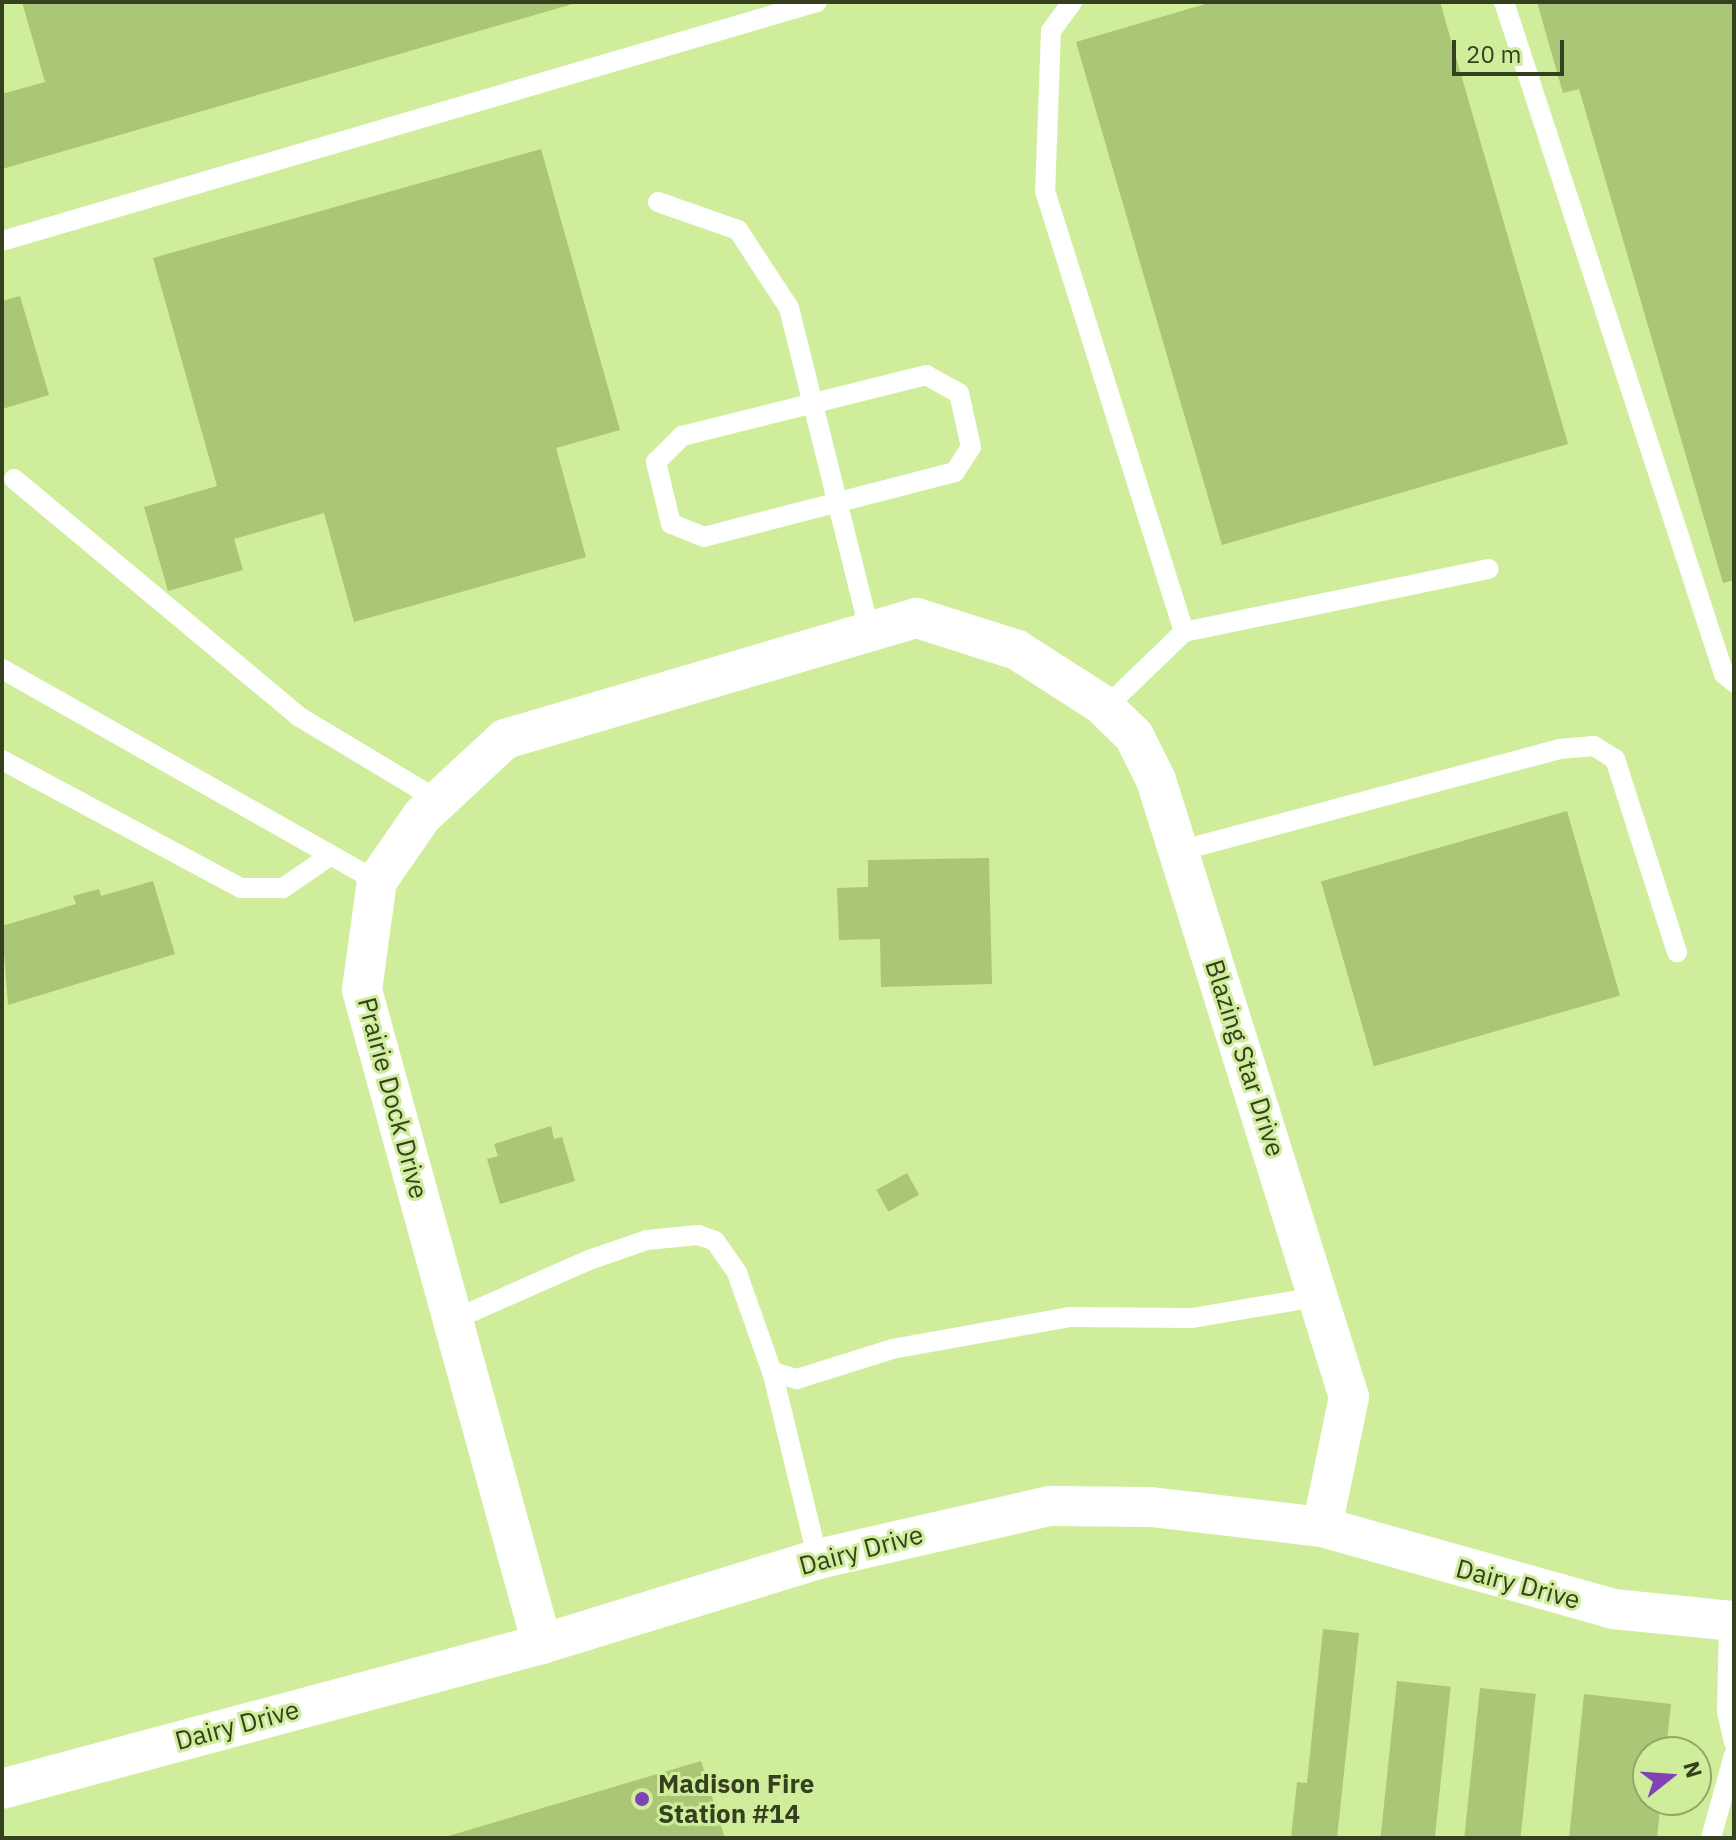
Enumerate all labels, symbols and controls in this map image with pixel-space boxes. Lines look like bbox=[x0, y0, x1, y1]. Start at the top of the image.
scale bar bbox=[1456, 24, 1568, 74]
text: 20 m bbox=[1466, 38, 1521, 70]
street label: Blazing Star Drive bbox=[1198, 956, 1292, 1160]
street label: Prairie Dock Drive bbox=[351, 994, 435, 1202]
street label: Dairy Drive bbox=[796, 1518, 926, 1582]
street label: Dairy Drive bbox=[1453, 1552, 1583, 1616]
street label: Dairy Drive bbox=[172, 1693, 302, 1757]
north arrow bbox=[1632, 1736, 1712, 1816]
text: N bbox=[1677, 1758, 1710, 1781]
place label: Madison Fire Station #14 bbox=[658, 1768, 814, 1830]
marker: Madison Fire Station #14 bbox=[633, 1790, 651, 1808]

